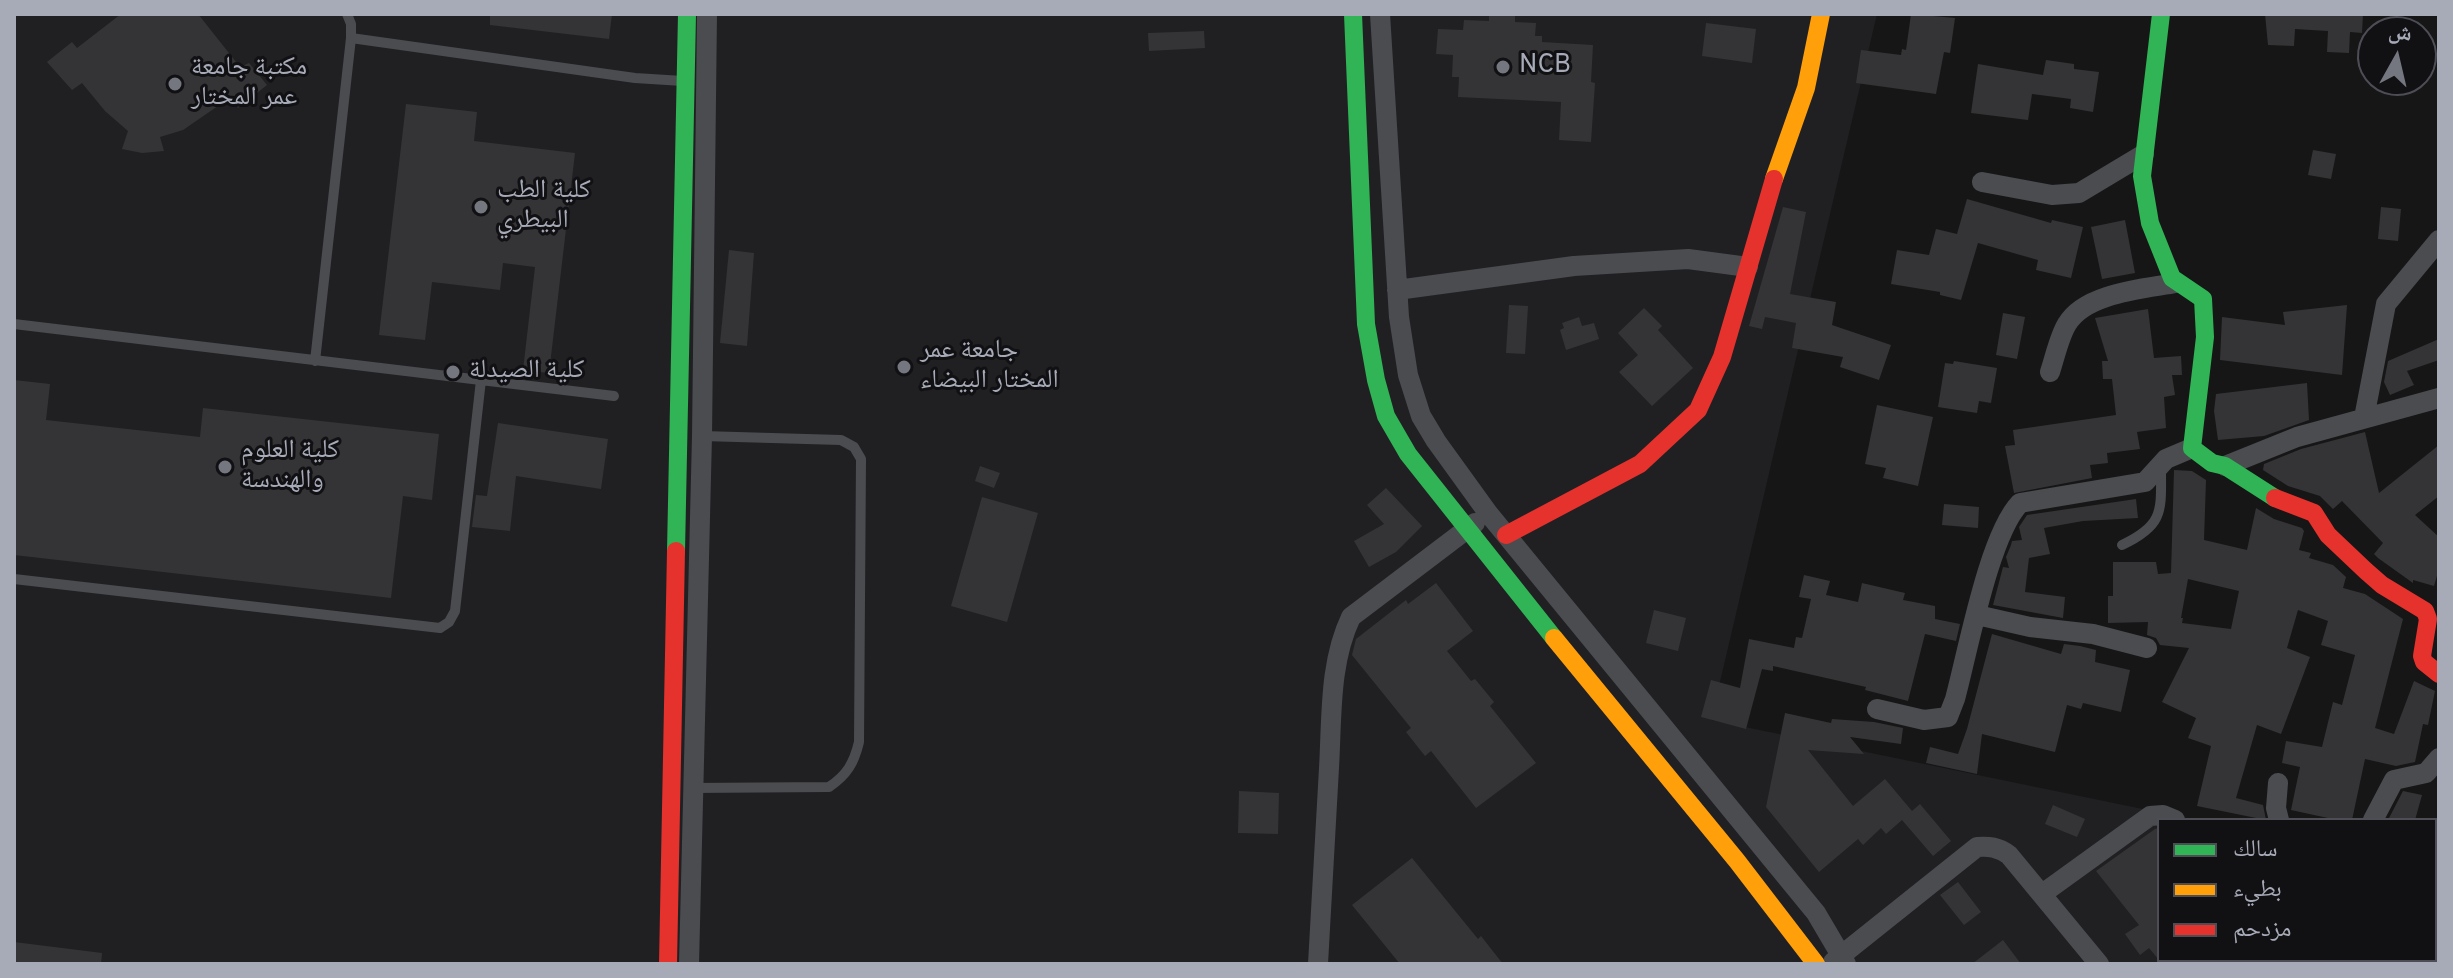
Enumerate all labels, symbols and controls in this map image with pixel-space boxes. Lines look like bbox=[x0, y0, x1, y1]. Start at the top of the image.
north arrow bbox=[2357, 16, 2437, 96]
text: ش bbox=[2387, 19, 2414, 49]
place label: NCB bbox=[1519, 51, 1571, 83]
place label: مكتبة جامعة عمر المختار bbox=[191, 53, 307, 114]
marker: NCB bbox=[1494, 58, 1512, 76]
marker: مكتبة جامعة عمر المختار bbox=[166, 75, 184, 93]
place label: كلية الطب البيطري bbox=[497, 176, 591, 238]
marker: كلية الطب البيطري bbox=[472, 198, 490, 216]
place label: جامعة عمر المختار البيضاء bbox=[920, 336, 1059, 398]
place label: كلية الصيدلة bbox=[469, 356, 584, 388]
marker: جامعة عمر المختار البيضاء bbox=[895, 358, 913, 376]
marker: كلية الصيدلة bbox=[444, 363, 462, 381]
place label: كلية العلوم والهندسة bbox=[241, 436, 339, 498]
marker: كلية العلوم والهندسة bbox=[216, 458, 234, 476]
legend bbox=[2157, 818, 2437, 962]
text: سالك bbox=[2233, 835, 2278, 865]
text: بطيء bbox=[2233, 875, 2282, 905]
text: مزدحم bbox=[2233, 915, 2292, 945]

